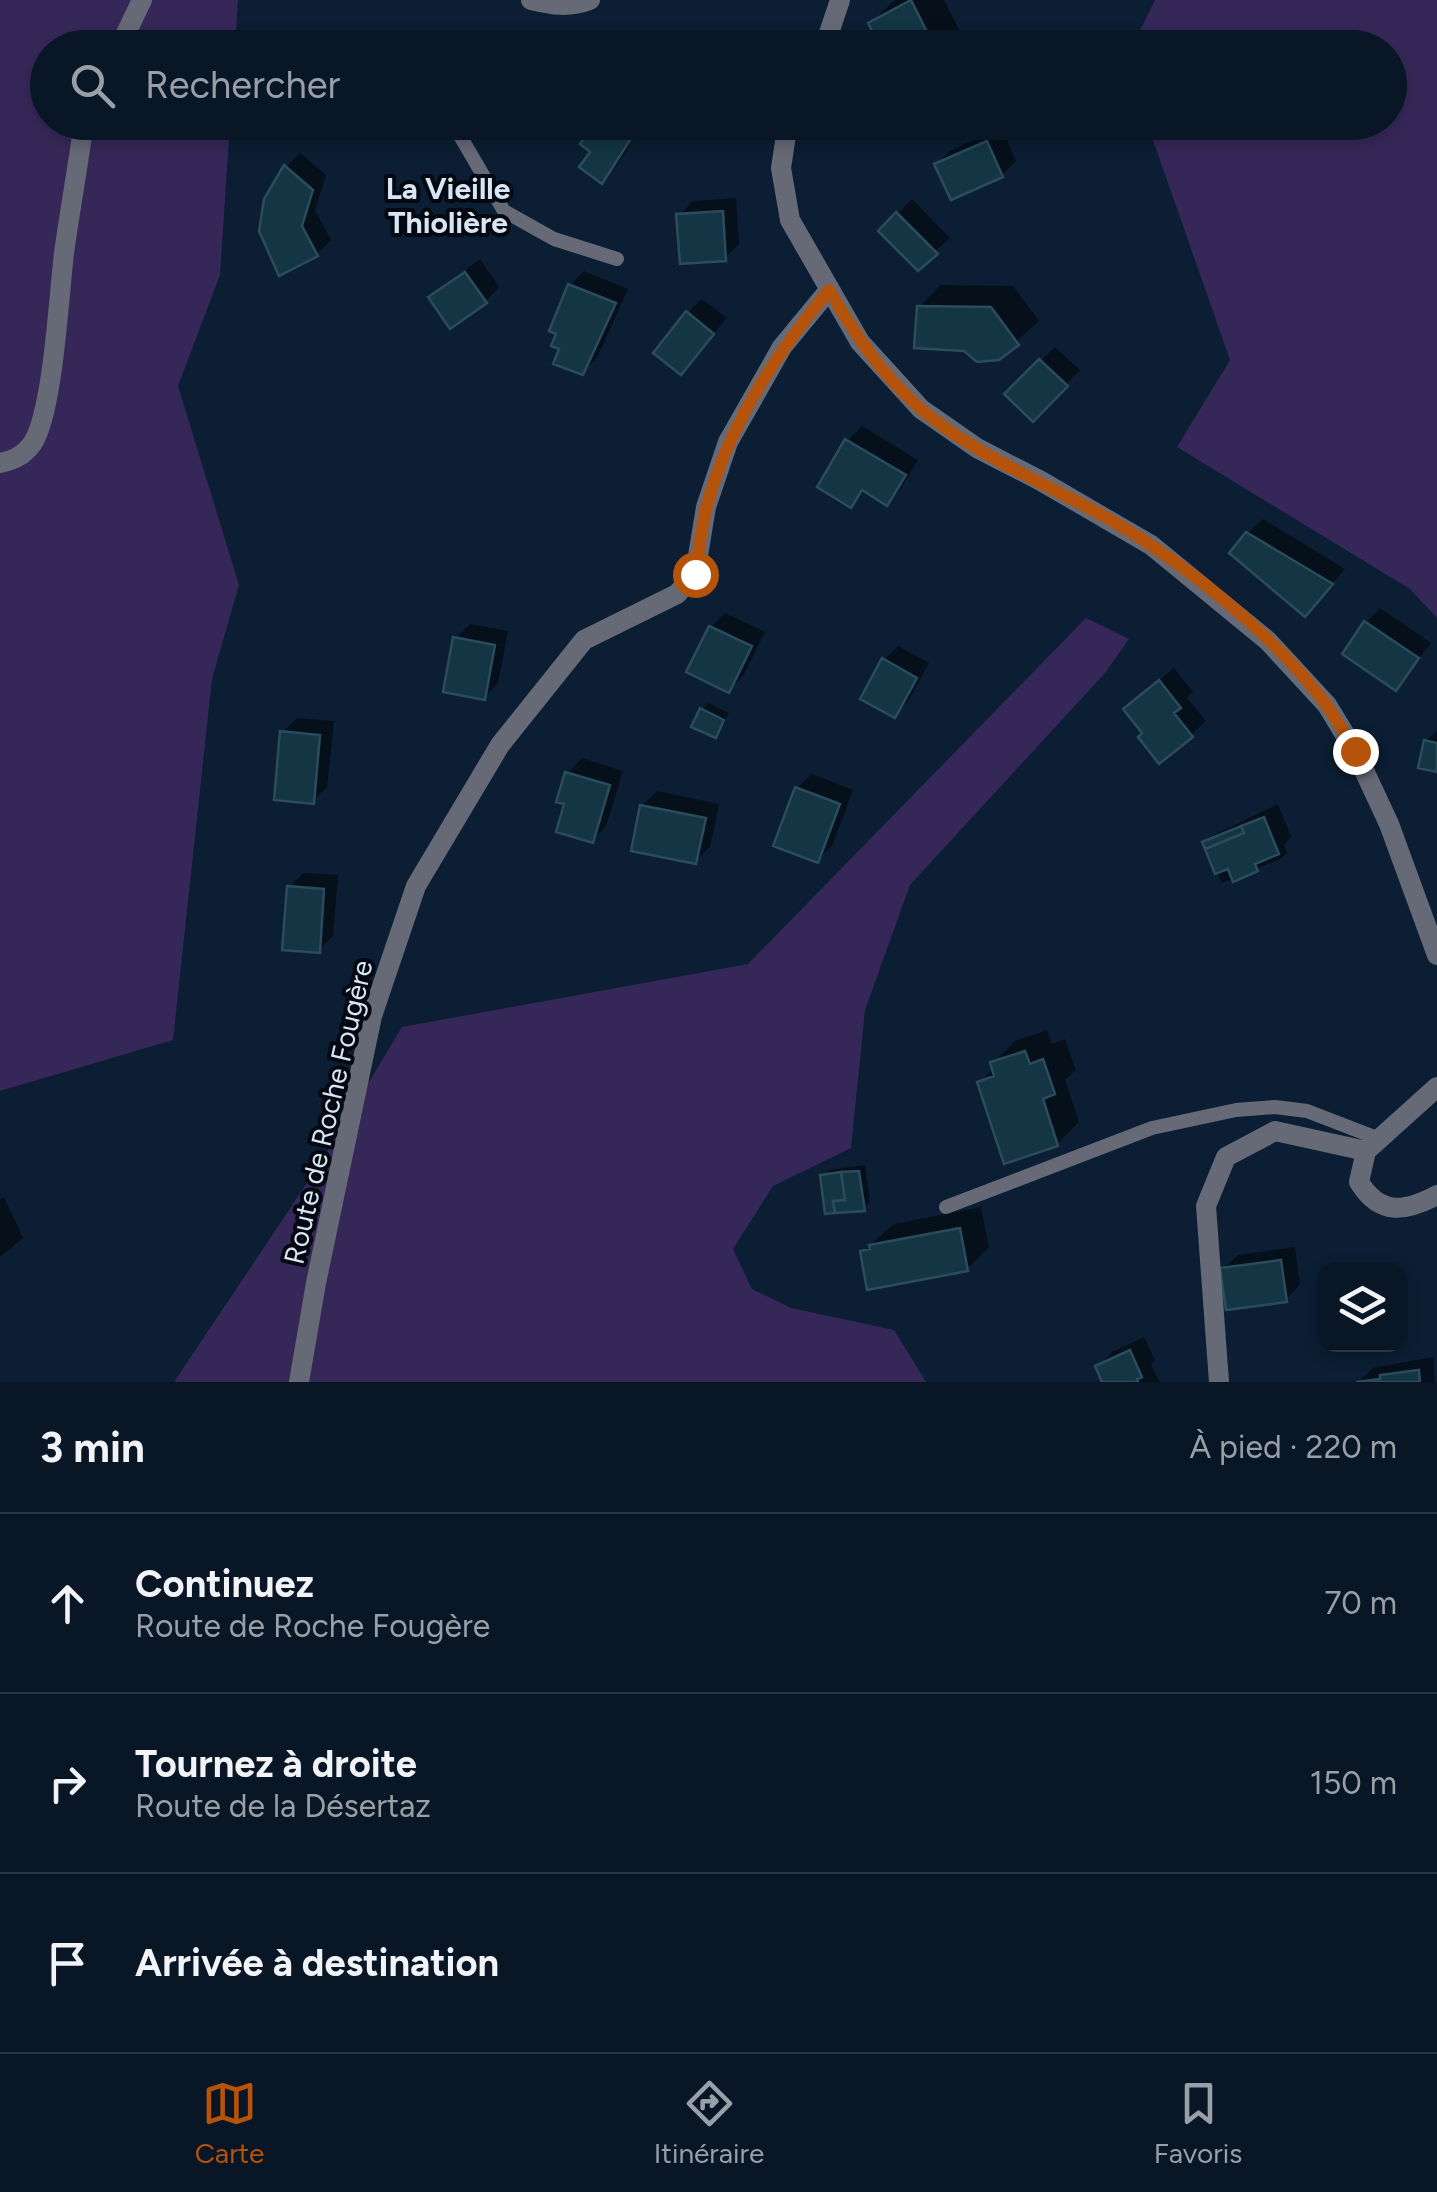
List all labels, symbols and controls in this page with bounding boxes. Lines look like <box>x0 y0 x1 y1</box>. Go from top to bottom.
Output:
search box <box>30 30 1407 140</box>
icon: search <box>65 58 120 113</box>
text: Rechercher <box>145 62 340 108</box>
district label: La Vieille Thiolière <box>386 170 511 241</box>
route start <box>673 552 719 598</box>
route end <box>1333 729 1379 775</box>
street label: Route de Roche Fougère <box>276 957 380 1267</box>
map controls <box>1317 1262 1407 1352</box>
button: layers <box>1317 1262 1407 1352</box>
text: 3 min <box>40 1422 145 1473</box>
text: À pied · 220 m <box>1190 1428 1397 1466</box>
text: Continuez <box>135 1561 314 1607</box>
icon: ahead <box>40 1576 95 1631</box>
text: 70 m <box>1324 1584 1397 1622</box>
text: Route de Roche Fougère <box>135 1607 490 1645</box>
text: Tournez à droite <box>135 1741 417 1787</box>
icon: right <box>40 1756 95 1811</box>
text: 150 m <box>1310 1764 1397 1802</box>
text: Route de la Désertaz <box>135 1787 431 1825</box>
icon: arrive <box>40 1936 95 1991</box>
text: Arrivée à destination <box>135 1940 499 1986</box>
tab: Carte <box>195 2076 264 2170</box>
tab: Itinéraire <box>654 2076 764 2170</box>
tab: Favoris <box>1154 2076 1242 2170</box>

